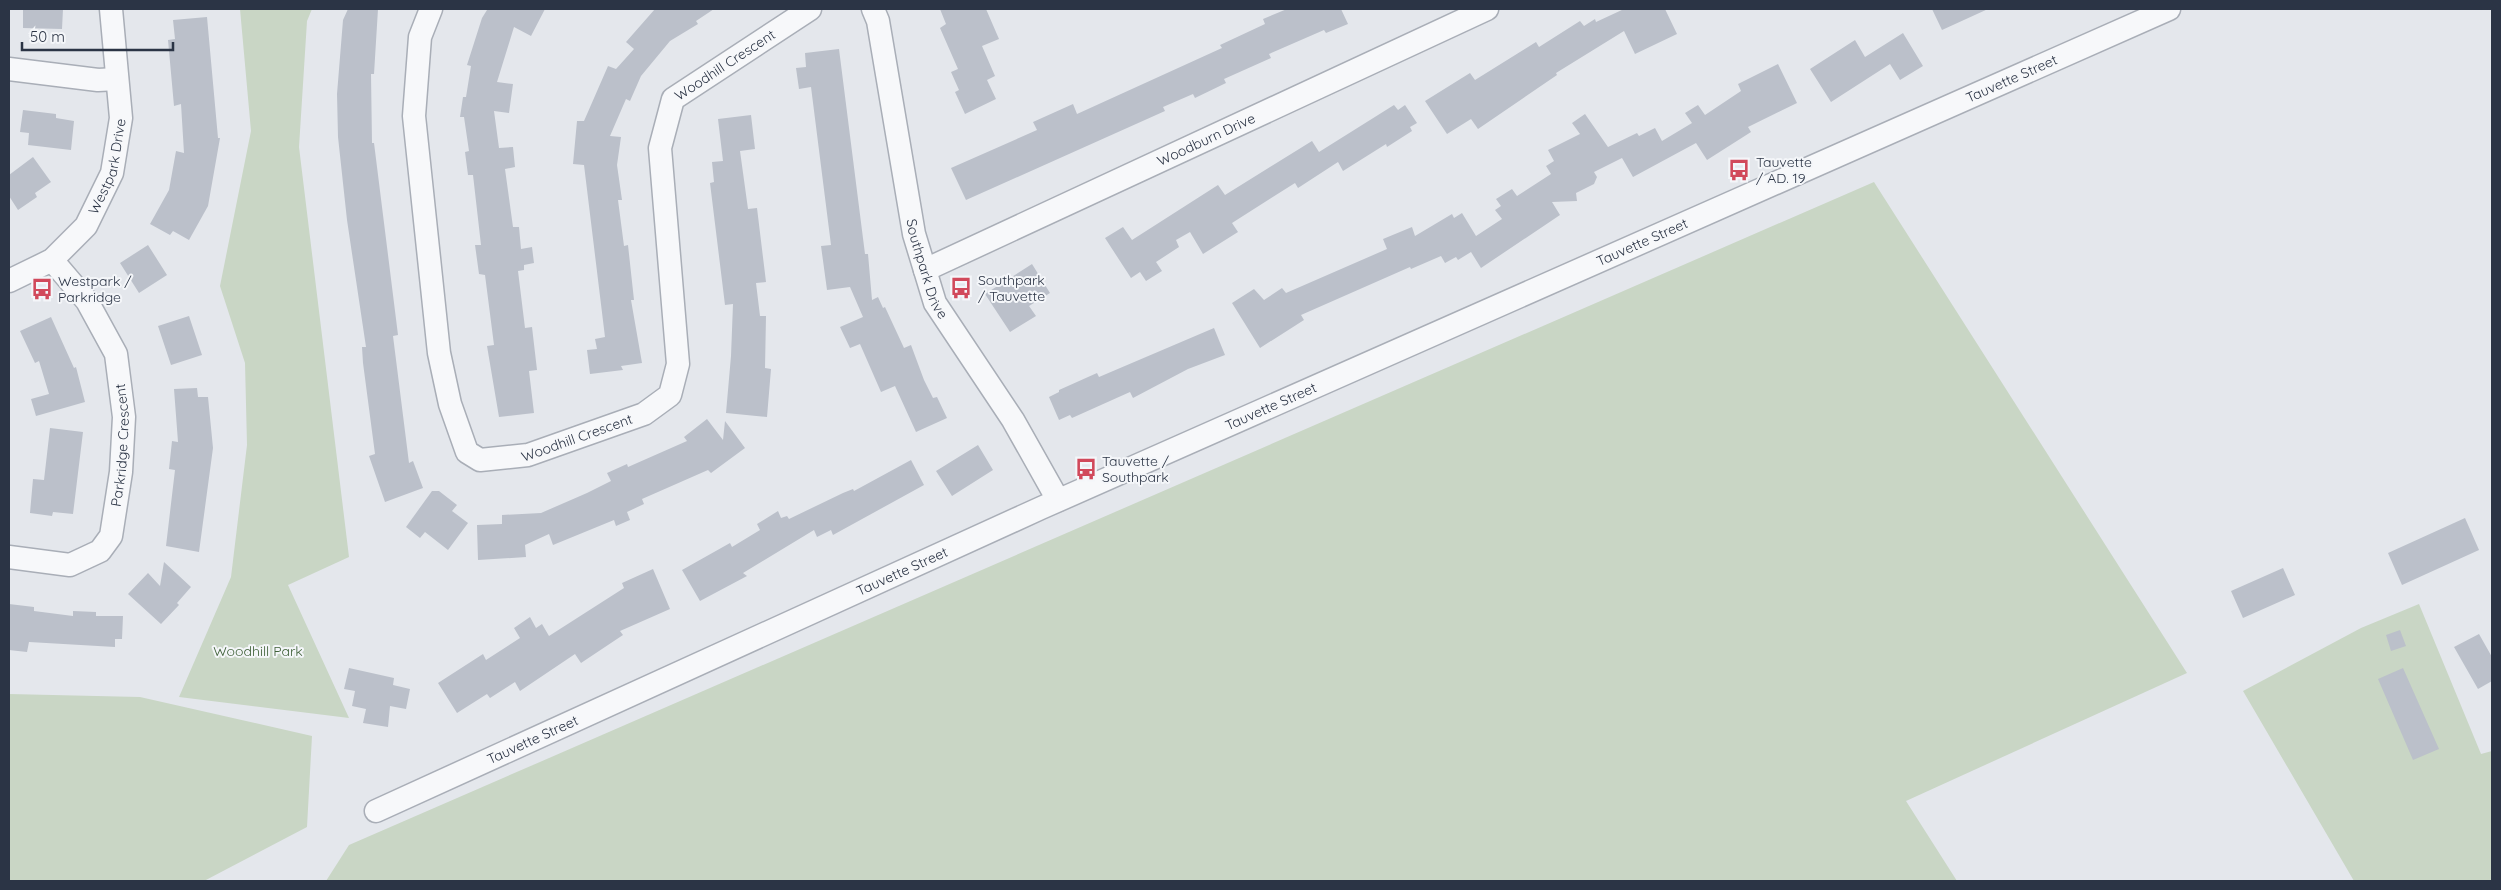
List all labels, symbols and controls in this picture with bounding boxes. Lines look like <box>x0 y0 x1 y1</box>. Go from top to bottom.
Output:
scale bar <box>22 20 174 52</box>
street label: Woodhill Crescent <box>671 25 779 105</box>
text: 50 m <box>30 27 65 46</box>
street label: Tauvette Street <box>1963 50 2060 107</box>
street label: Woodburn Drive <box>1154 109 1258 170</box>
street label: Westpark Drive <box>84 117 130 217</box>
place label: Tauvette / AD. 19 <box>1756 153 1812 187</box>
bus stop icon: Tauvette / AD. 19 <box>1726 157 1752 183</box>
street label: Tauvette Street <box>1594 214 1691 270</box>
street label: Southpark Drive <box>903 217 952 322</box>
place label: Southpark / Tauvette <box>978 271 1045 305</box>
place label: Westpark / Parkridge <box>58 272 132 306</box>
bus stop icon: Southpark / Tauvette <box>948 275 974 301</box>
bus stop icon: Westpark / Parkridge <box>29 276 55 302</box>
street label: Tauvette Street <box>1222 378 1319 434</box>
street label: Parkridge Crescent <box>107 382 133 508</box>
street label: Woodhill Crescent <box>519 410 635 466</box>
place label: Tauvette / Southpark <box>1102 452 1170 486</box>
bus stop icon: Tauvette / Southpark <box>1073 456 1099 482</box>
street label: Tauvette Street <box>854 543 951 600</box>
park label: Woodhill Park <box>213 642 303 660</box>
street label: Tauvette Street <box>484 711 581 768</box>

